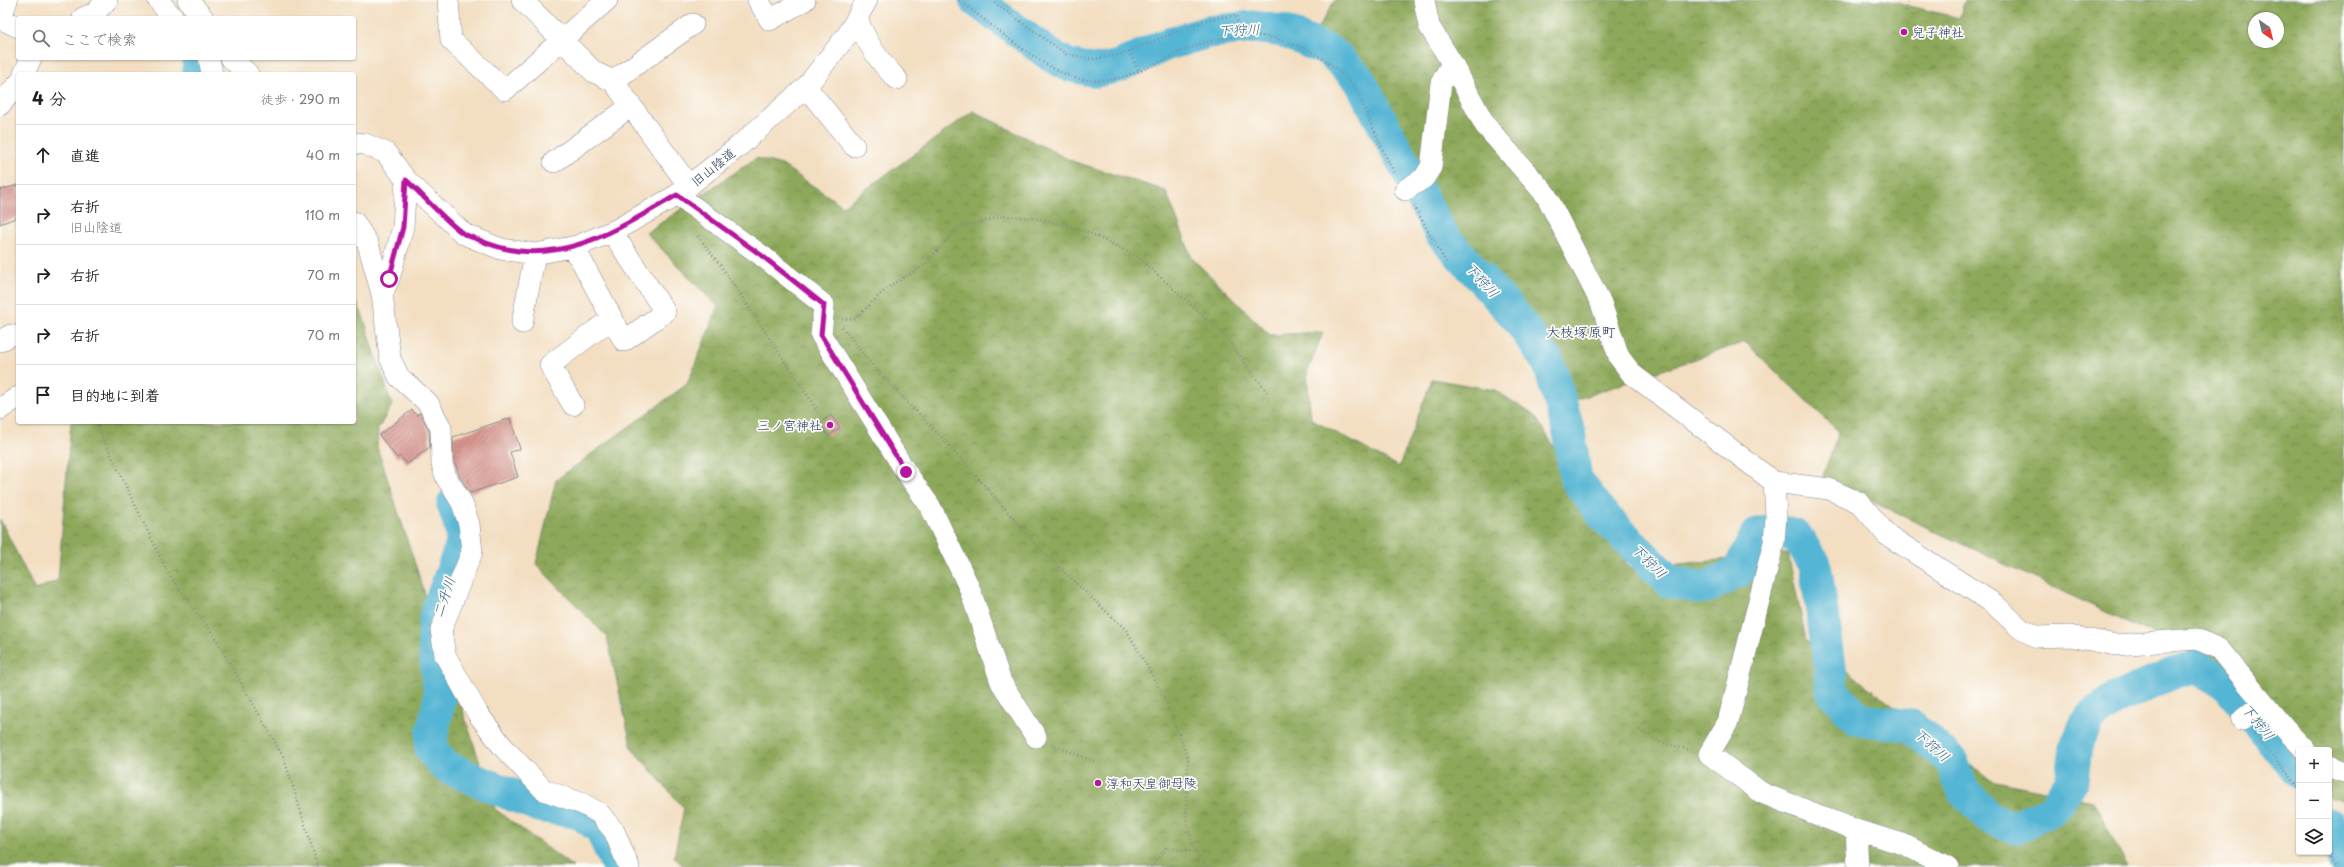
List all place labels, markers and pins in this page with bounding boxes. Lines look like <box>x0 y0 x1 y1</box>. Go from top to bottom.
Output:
place label: 兒子神社 <box>1912 22 1964 41</box>
marker: 兒子神社 <box>1899 27 1909 37</box>
place label: 三ノ宮神社 <box>757 415 822 434</box>
marker: 三ノ宮神社 <box>825 420 835 430</box>
place label: 淳和天皇御母陵 <box>1106 773 1197 792</box>
marker: 淳和天皇御母陵 <box>1093 778 1103 788</box>

